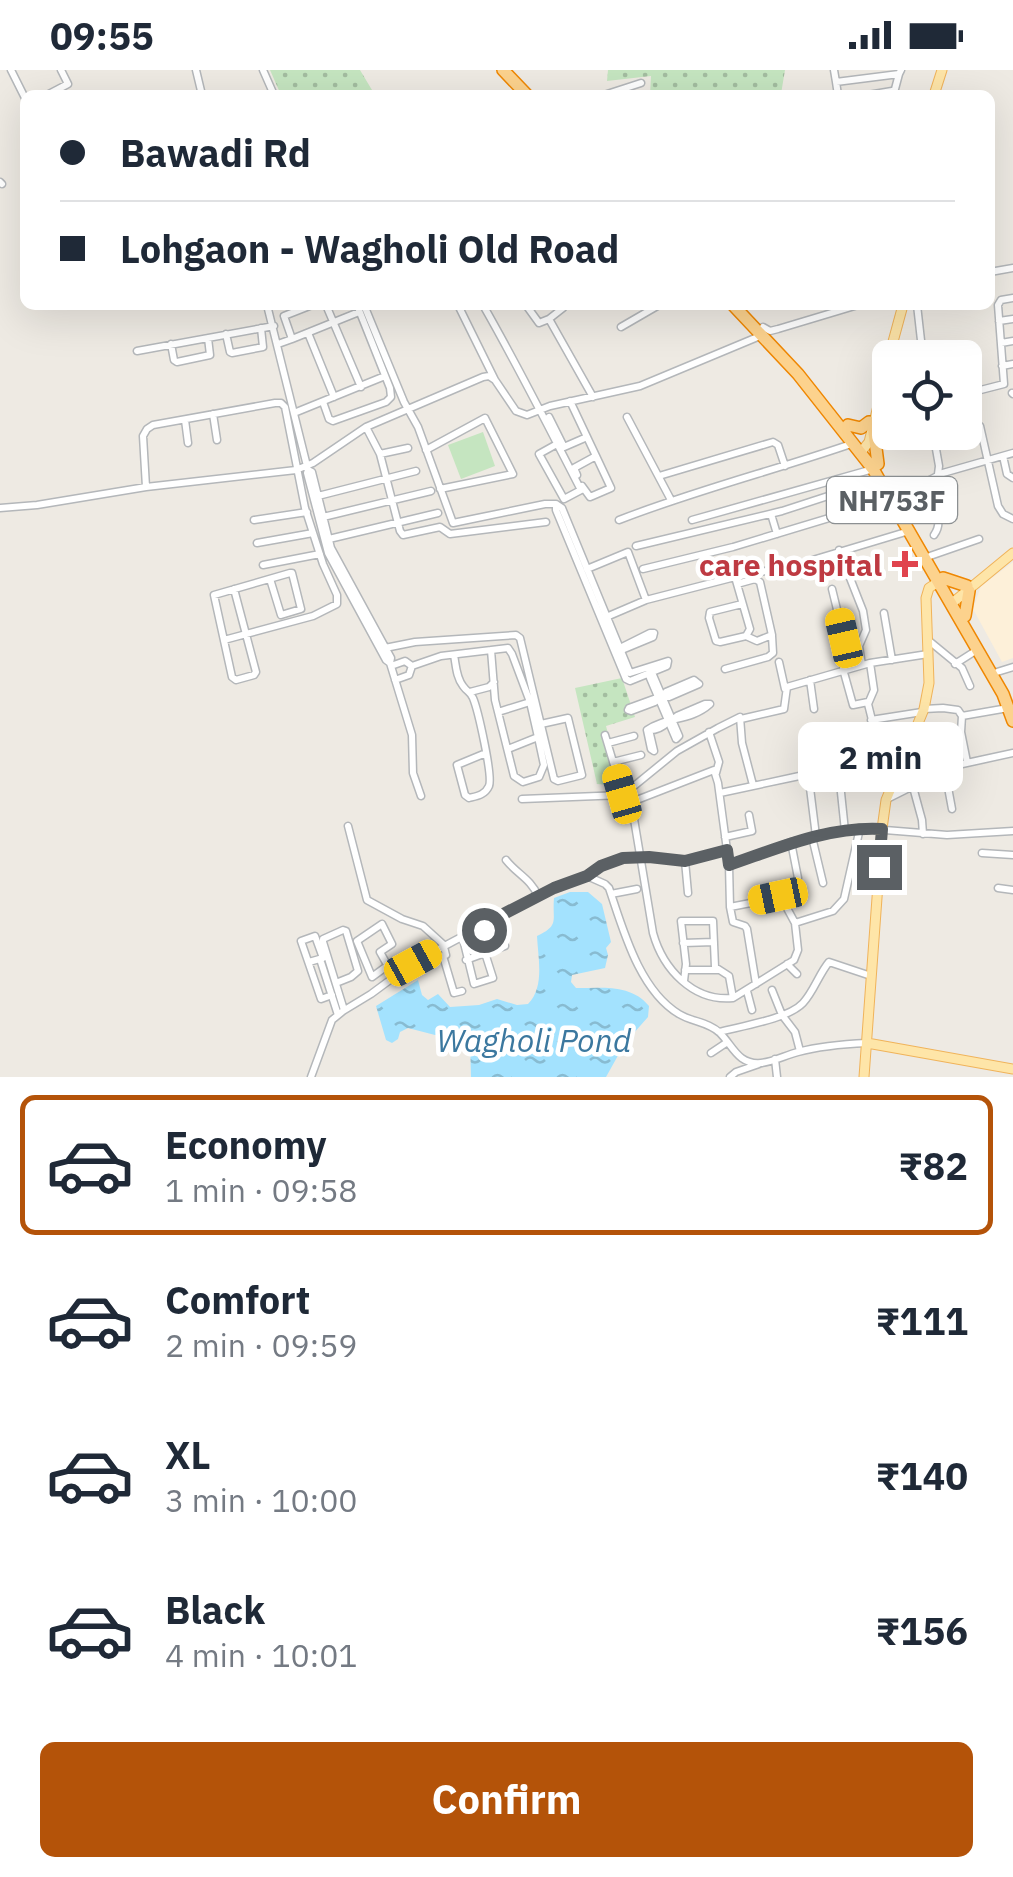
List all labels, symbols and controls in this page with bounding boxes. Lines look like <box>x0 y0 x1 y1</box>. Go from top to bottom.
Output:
text: 09:55 <box>50 11 154 60</box>
text: Bawadi Rd <box>120 128 311 177</box>
text: Lohgaon - Wagholi Old Road <box>120 224 619 273</box>
map controls <box>872 340 982 450</box>
button: locate <box>872 340 982 450</box>
road number: NH753F <box>827 477 957 523</box>
place label: care hospital <box>699 545 882 584</box>
marker: care hospital <box>892 551 918 577</box>
car <box>823 605 865 671</box>
callout: 2 min <box>796 722 962 792</box>
text: 2 min <box>839 736 922 778</box>
car <box>599 761 645 827</box>
route end <box>857 845 902 890</box>
car <box>746 875 810 917</box>
route start <box>462 908 507 953</box>
car <box>379 935 447 991</box>
water label: Wagholi Pond <box>437 1019 632 1061</box>
icon: car <box>45 1120 135 1210</box>
text: Economy <box>165 1120 327 1169</box>
text: ₹82 <box>898 1141 968 1190</box>
text: 1 min · 09:58 <box>165 1169 358 1211</box>
icon: car <box>45 1275 135 1365</box>
text: Comfort <box>165 1275 310 1324</box>
text: ₹111 <box>876 1296 968 1345</box>
text: 2 min · 09:59 <box>165 1324 358 1366</box>
icon: car <box>45 1430 135 1520</box>
text: XL <box>165 1430 211 1479</box>
text: ₹140 <box>876 1451 968 1500</box>
text: 3 min · 10:00 <box>165 1479 358 1521</box>
icon: car <box>45 1585 135 1675</box>
text: Black <box>165 1585 265 1634</box>
text: ₹156 <box>876 1606 968 1655</box>
text: 4 min · 10:01 <box>165 1634 358 1676</box>
button: Confirm <box>40 1742 973 1857</box>

